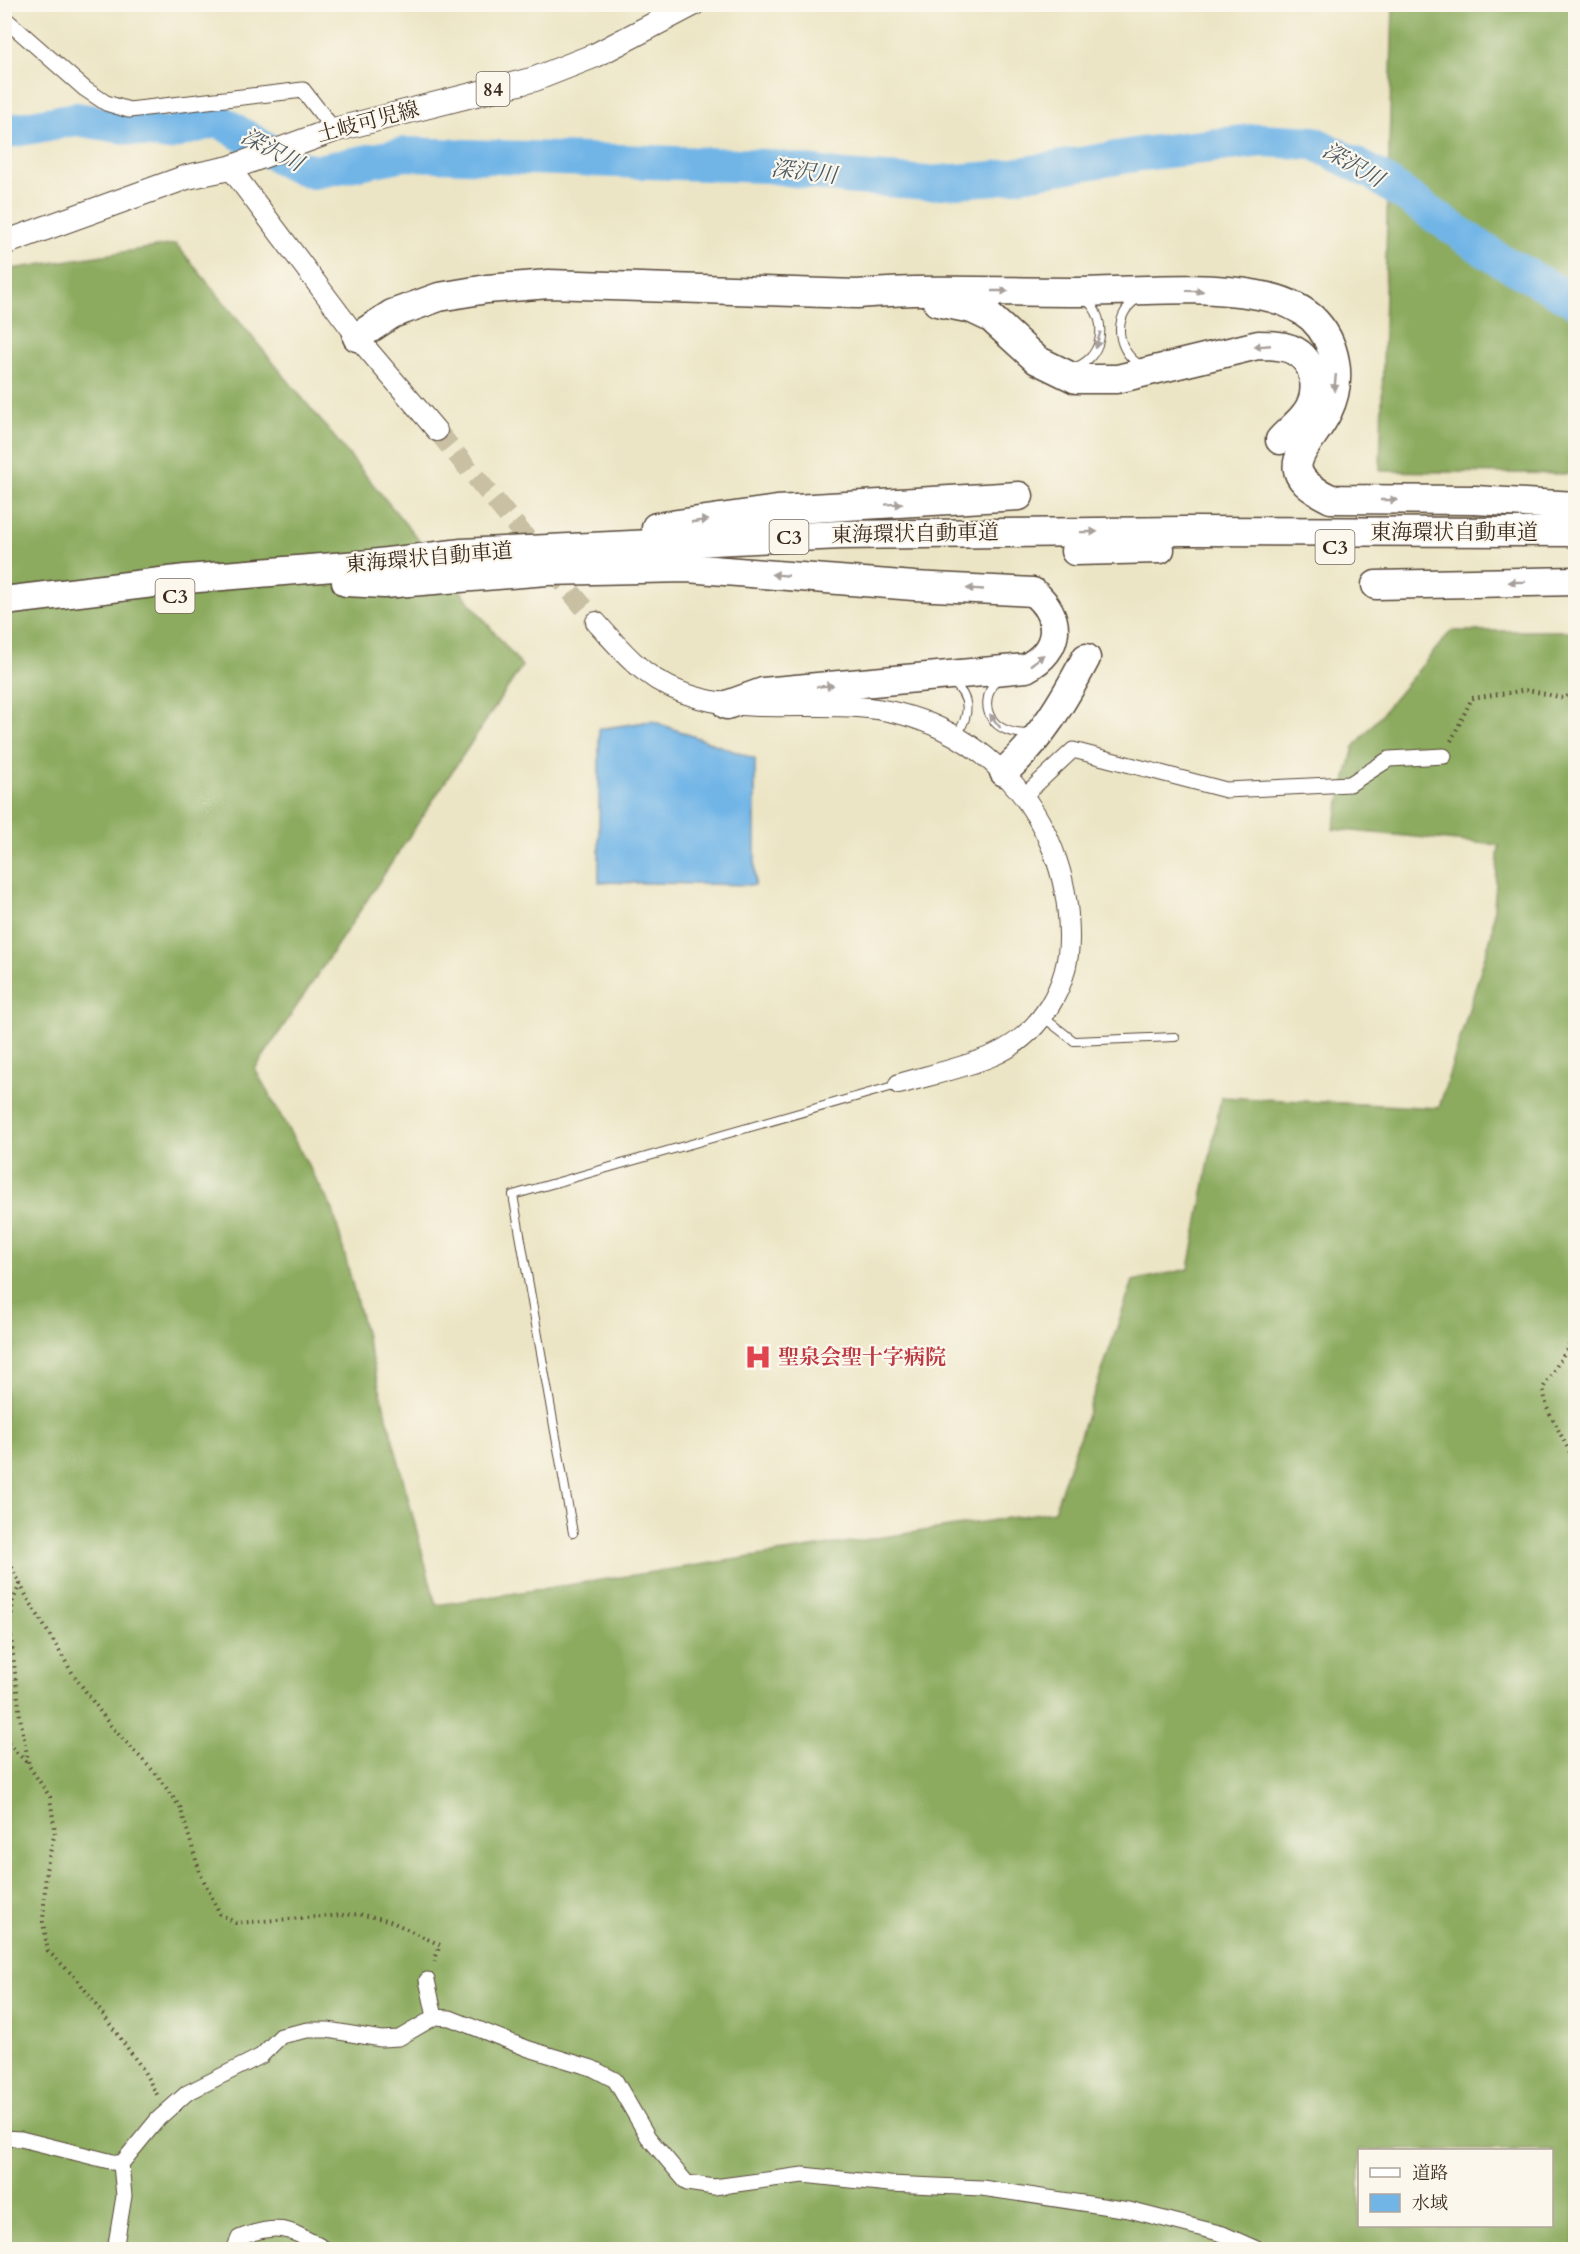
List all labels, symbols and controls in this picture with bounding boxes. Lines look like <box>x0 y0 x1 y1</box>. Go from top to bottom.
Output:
road number: 84 <box>476 72 510 106</box>
street label: 土岐可児線 <box>314 94 422 150</box>
water label: 深沢川 <box>236 121 310 180</box>
water label: 深沢川 <box>1317 136 1391 195</box>
water label: 深沢川 <box>769 153 841 191</box>
one-way arrow <box>990 286 1009 296</box>
one-way arrow <box>1185 286 1204 296</box>
one-way arrow <box>1093 331 1102 349</box>
one-way arrow <box>1253 341 1272 351</box>
one-way arrow <box>1330 374 1340 393</box>
one-way arrow <box>1380 495 1399 505</box>
one-way arrow <box>884 499 903 509</box>
one-way arrow <box>690 517 709 526</box>
street label: 東海環状自動車道 <box>831 518 999 550</box>
street label: 東海環状自動車道 <box>1370 518 1538 547</box>
road number: C3 <box>770 520 808 554</box>
one-way arrow <box>1079 527 1098 537</box>
road number: C3 <box>1316 530 1354 564</box>
street label: 東海環状自動車道 <box>344 536 514 580</box>
one-way arrow <box>770 571 789 580</box>
one-way arrow <box>1508 578 1527 587</box>
road number: C3 <box>156 579 195 613</box>
one-way arrow <box>965 584 984 593</box>
one-way arrow <box>1029 654 1045 666</box>
one-way arrow <box>815 682 834 691</box>
one-way arrow <box>989 713 1001 729</box>
hospital icon: 聖泉会聖十字病院 <box>743 1342 773 1372</box>
place label: 聖泉会聖十字病院 <box>778 1343 946 1372</box>
legend <box>1358 2149 1553 2227</box>
text: 道路 <box>1412 2161 1448 2186</box>
text: 水域 <box>1412 2191 1448 2216</box>

